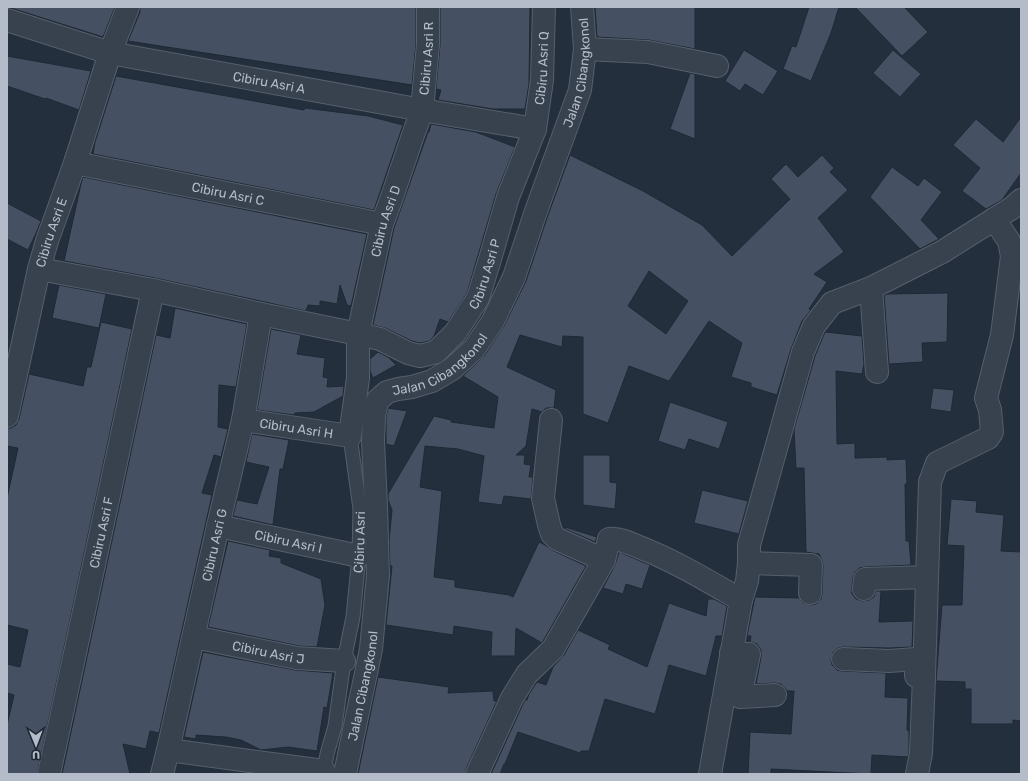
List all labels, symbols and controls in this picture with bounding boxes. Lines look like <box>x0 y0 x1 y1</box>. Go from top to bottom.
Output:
street label: Jalan Cibangkonol <box>560 17 593 129</box>
street label: Cibiru Asri R <box>416 22 436 96</box>
street label: Cibiru Asri Q <box>531 31 551 106</box>
street label: Cibiru Asri A <box>232 68 307 96</box>
street label: Cibiru Asri C <box>190 179 266 208</box>
street label: Cibiru Asri D <box>368 183 403 258</box>
street label: Cibiru Asri E <box>32 195 70 269</box>
street label: Cibiru Asri P <box>465 237 503 312</box>
street label: Jalan Cibangkonol <box>390 330 490 398</box>
street label: Cibiru Asri H <box>259 415 334 441</box>
street label: Cibiru Asri F <box>86 495 116 570</box>
street label: Cibiru Asri G <box>198 507 229 582</box>
street label: Cibiru Asri <box>350 511 367 574</box>
street label: Cibiru Asri I <box>253 527 324 555</box>
street label: Jalan Cibangkonol <box>345 630 380 742</box>
street label: Cibiru Asri J <box>231 638 305 666</box>
north arrow <box>16 725 56 765</box>
text: U <box>32 748 40 761</box>

